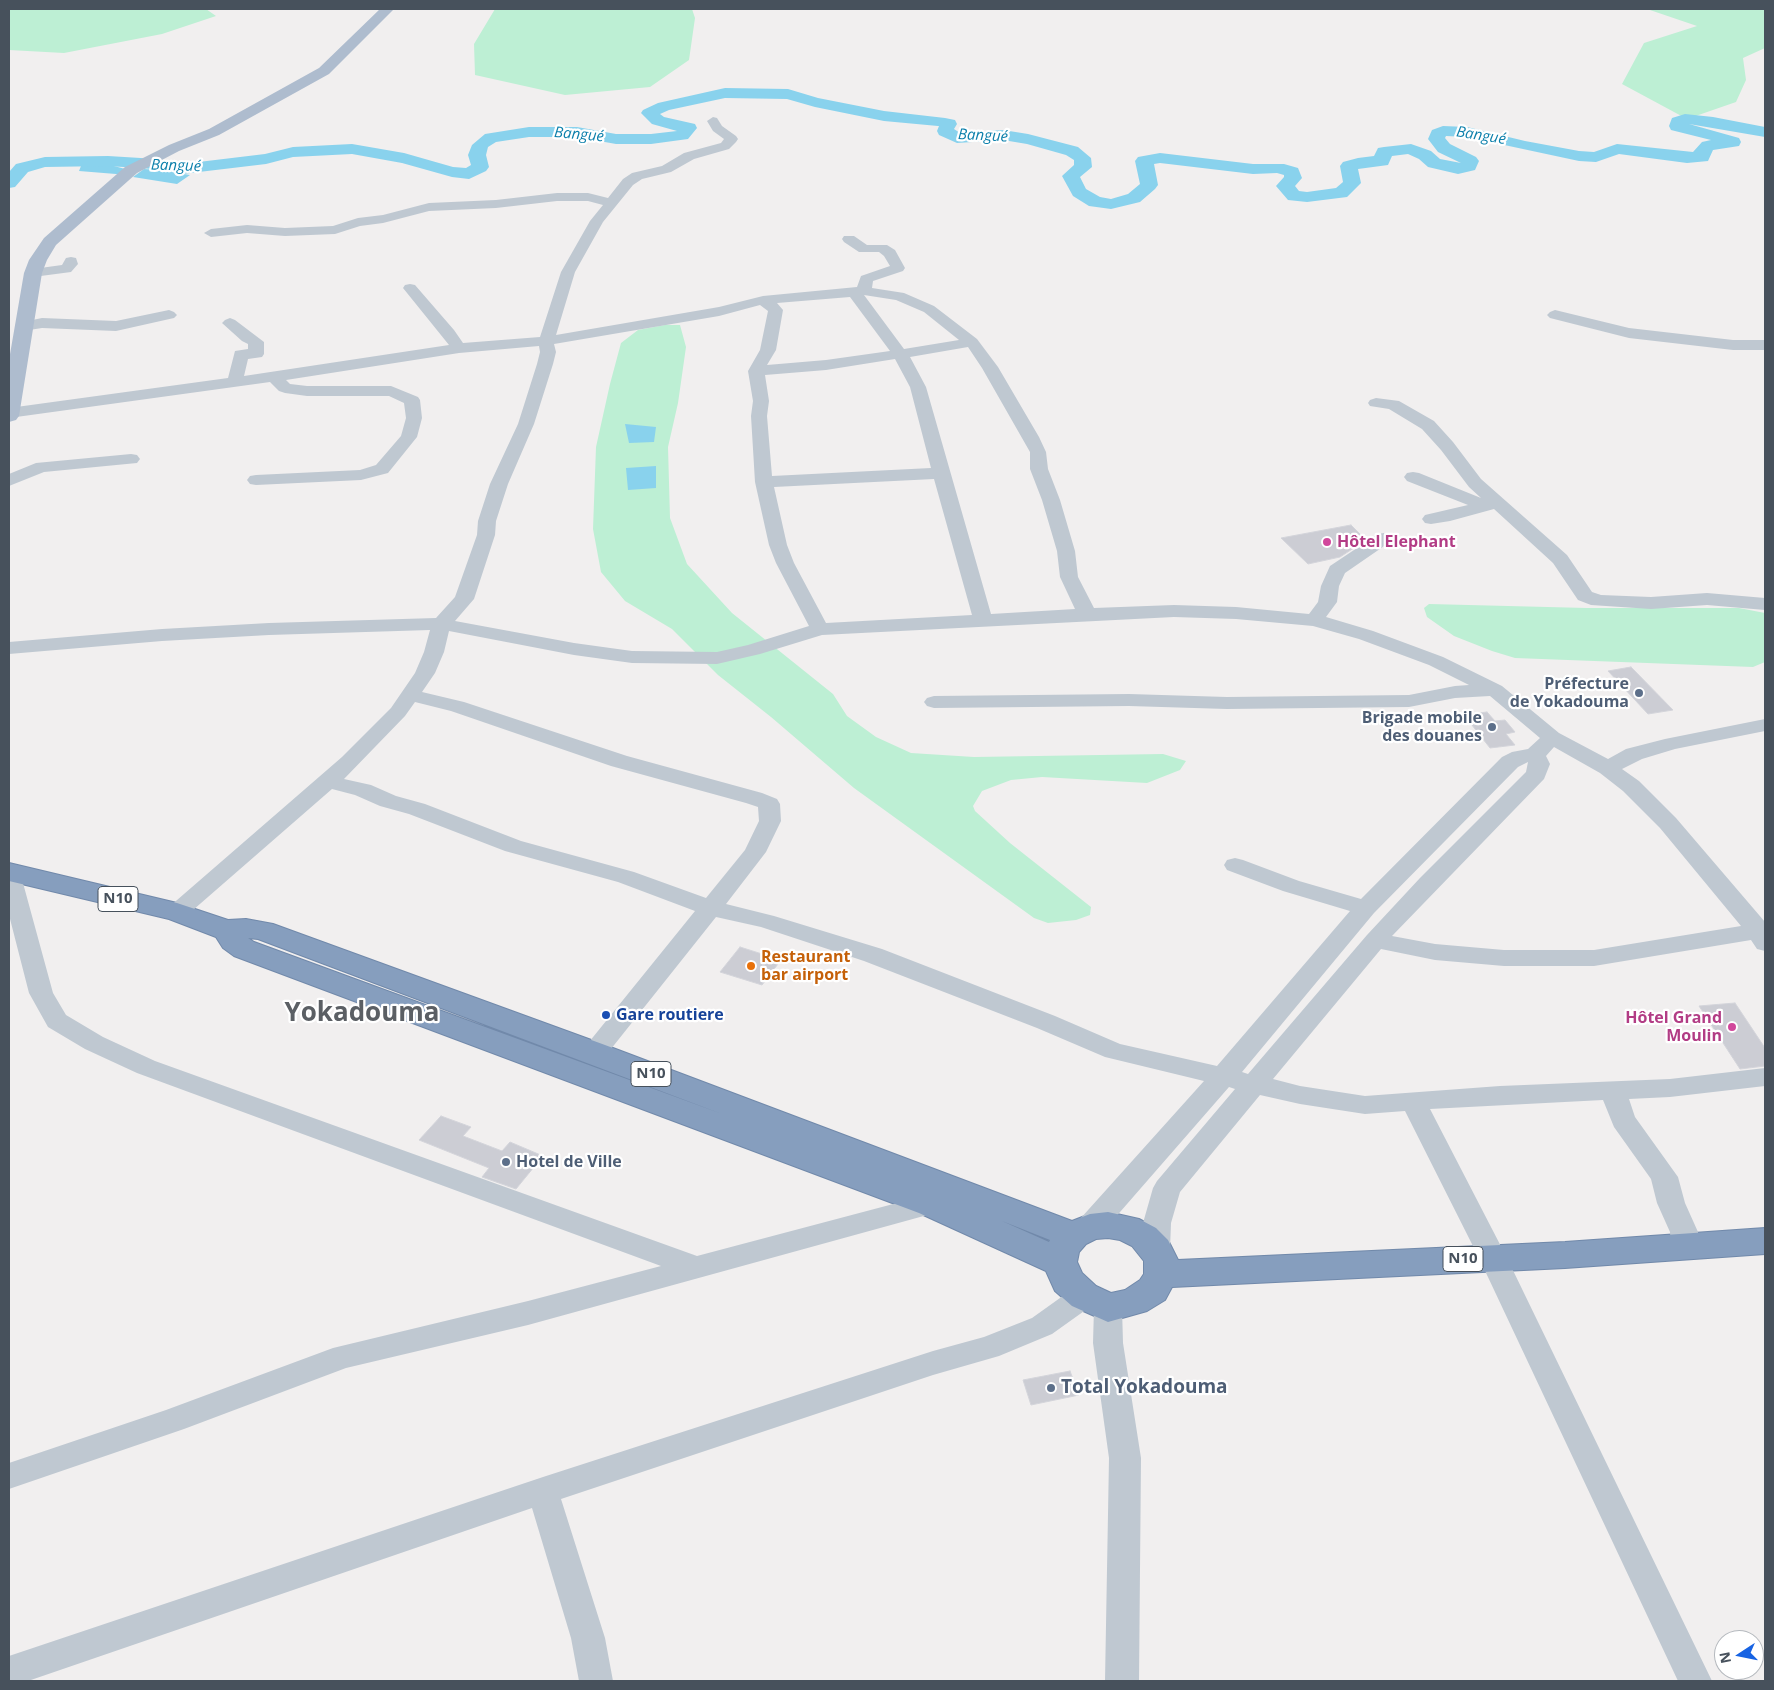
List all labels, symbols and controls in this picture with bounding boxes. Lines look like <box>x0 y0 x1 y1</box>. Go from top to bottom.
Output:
water label: Bangué <box>1455 123 1507 149</box>
water label: Bangué <box>553 124 605 146</box>
water label: Bangué <box>958 126 1008 146</box>
water label: Bangué <box>151 156 201 176</box>
place label: Hôtel Elephant <box>1337 532 1456 552</box>
marker: Hôtel Elephant <box>1321 536 1333 548</box>
place label: Préfecture de Yokadouma <box>1510 674 1629 712</box>
marker: Préfecture de Yokadouma <box>1633 687 1645 699</box>
place label: Brigade mobile des douanes <box>1362 708 1482 746</box>
marker: Brigade mobile des douanes <box>1486 721 1498 733</box>
road number: N10 <box>98 886 138 912</box>
place label: Restaurant bar airport <box>761 947 850 985</box>
marker: Restaurant bar airport <box>745 960 757 972</box>
district label: Yokadouma <box>284 998 440 1030</box>
place label: Gare routiere <box>616 1005 724 1025</box>
place label: Hôtel Grand Moulin <box>1625 1008 1722 1046</box>
marker: Gare routiere <box>600 1009 612 1021</box>
marker: Hôtel Grand Moulin <box>1726 1021 1738 1033</box>
road number: N10 <box>631 1062 671 1086</box>
place label: Hotel de Ville <box>516 1152 622 1172</box>
marker: Hotel de Ville <box>500 1156 512 1168</box>
road number: N10 <box>1443 1246 1483 1272</box>
place label: Total Yokadouma <box>1061 1377 1228 1399</box>
marker: Total Yokadouma <box>1045 1382 1057 1394</box>
north arrow <box>1714 1630 1764 1680</box>
text: N <box>1714 1650 1735 1665</box>

